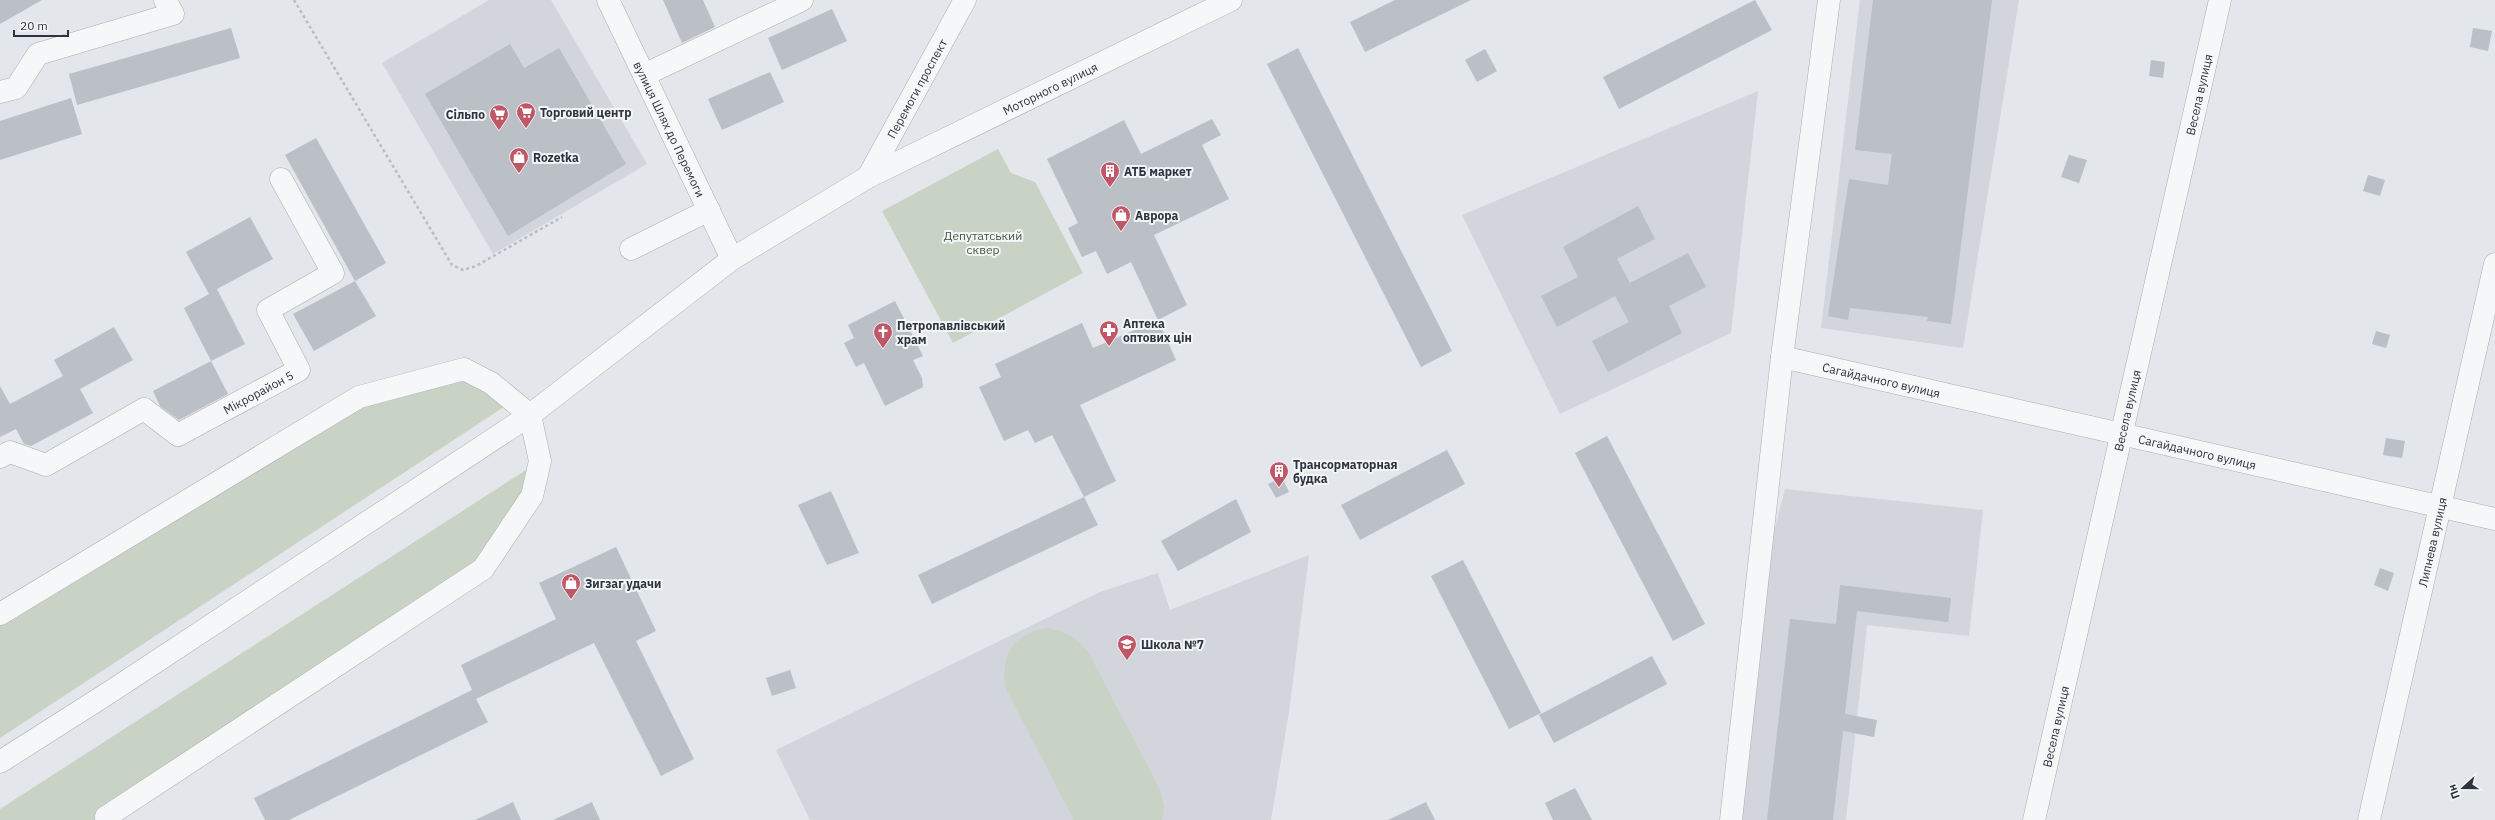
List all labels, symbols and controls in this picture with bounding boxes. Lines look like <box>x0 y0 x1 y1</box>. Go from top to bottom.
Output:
scale bar <box>14 12 68 38</box>
text: 20 m <box>20 18 48 33</box>
street label: Перемоги проспект <box>883 36 950 141</box>
street label: Весела вулиця <box>2182 52 2215 137</box>
street label: вулиця Шлях до Перемоги <box>631 59 709 199</box>
street label: Моторного вулиця <box>1000 59 1100 118</box>
supermarket icon: Торговий центр <box>515 101 537 129</box>
supermarket icon: Сільпо <box>488 103 510 131</box>
place label: Торговий центр <box>540 105 631 120</box>
place label: Сільпо <box>446 107 485 122</box>
shop icon: Rozetka <box>508 146 530 174</box>
place label: Rozetka <box>533 150 579 165</box>
building icon: АТБ маркет <box>1099 160 1121 188</box>
place label: АТБ маркет <box>1124 164 1192 179</box>
shop icon: Аврора <box>1110 204 1132 232</box>
place label: Аврора <box>1135 208 1178 223</box>
park label: Депутатський сквер <box>944 228 1022 257</box>
place label: Аптека оптових цін <box>1123 316 1192 345</box>
place label: Петропавлівський храм <box>897 318 1005 347</box>
pharmacy icon: Аптека оптових цін <box>1098 319 1120 347</box>
church icon: Петропавлівський храм <box>872 321 894 349</box>
street label: Сагайдачного вулиця <box>1821 359 1942 400</box>
street label: Мікрорайон 5 <box>220 367 296 417</box>
street label: Весела вулиця <box>2110 368 2143 452</box>
street label: Сагайдачного вулиця <box>2137 431 2258 472</box>
place label: Трансорматорная будка <box>1293 457 1398 486</box>
building icon: Трансорматорная будка <box>1268 460 1290 488</box>
street label: Липнева вулиця <box>2415 496 2449 588</box>
shop icon: Зигзаг удачи <box>560 572 582 600</box>
place label: Зигзаг удачи <box>585 576 661 591</box>
school or university icon: Школа №7 <box>1116 633 1138 661</box>
place label: Школа №7 <box>1141 637 1204 652</box>
street label: Весела вулиця <box>2039 684 2072 768</box>
north arrow <box>2443 768 2483 808</box>
text: Пн <box>2445 782 2463 801</box>

